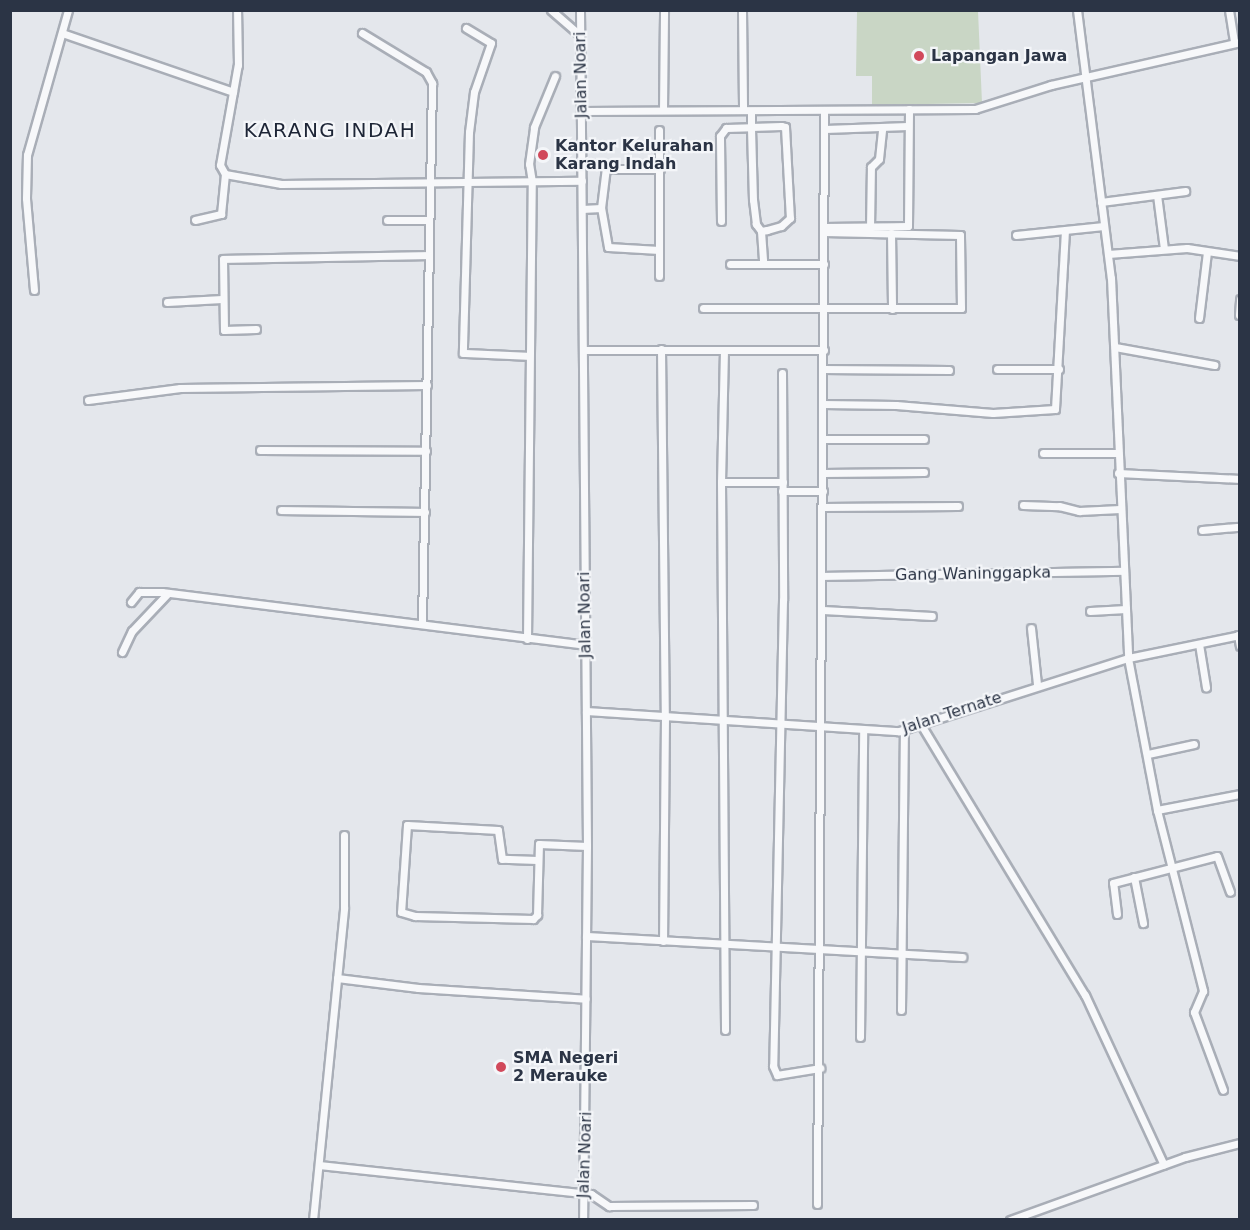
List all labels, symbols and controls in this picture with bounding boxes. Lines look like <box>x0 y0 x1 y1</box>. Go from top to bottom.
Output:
street label: Jalan Noari <box>571 32 591 118</box>
place label: Lapangan Jawa <box>931 46 1067 66</box>
marker: Lapangan Jawa <box>912 49 926 63</box>
district label: KARANG INDAH <box>244 118 416 142</box>
place label: Kantor Kelurahan Karang Indah <box>555 136 714 174</box>
marker: Kantor Kelurahan Karang Indah <box>536 148 550 162</box>
street label: Gang Waninggapka <box>895 563 1051 585</box>
street label: Jalan Noari <box>575 572 595 658</box>
street label: Jalan Ternate <box>900 688 1004 738</box>
place label: SMA Negeri 2 Merauke <box>513 1048 618 1086</box>
marker: SMA Negeri 2 Merauke <box>494 1060 508 1074</box>
street label: Jalan Noari <box>574 1111 596 1199</box>

